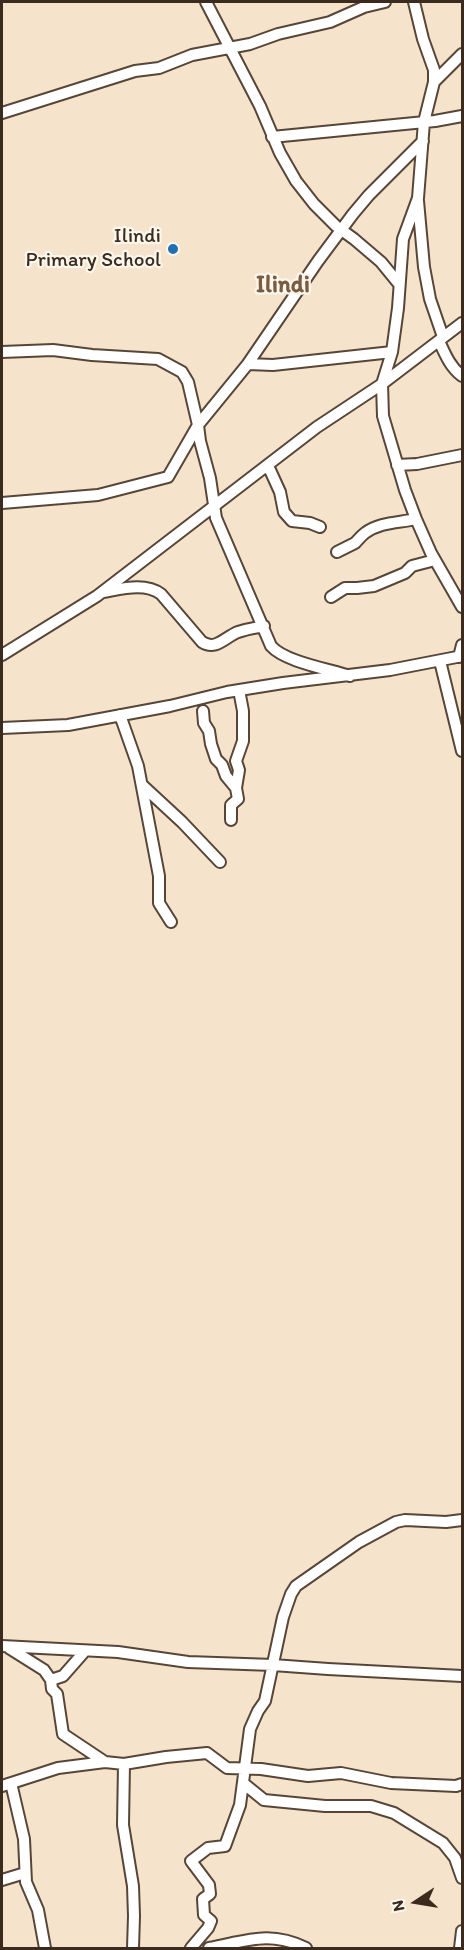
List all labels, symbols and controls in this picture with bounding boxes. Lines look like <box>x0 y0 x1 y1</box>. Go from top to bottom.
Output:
place label: Ilindi Primary School <box>25 224 161 274</box>
marker: Ilindi Primary School <box>166 242 180 256</box>
district label: Ilindi <box>256 272 310 300</box>
north arrow <box>386 1872 446 1932</box>
text: N <box>387 1899 408 1913</box>

